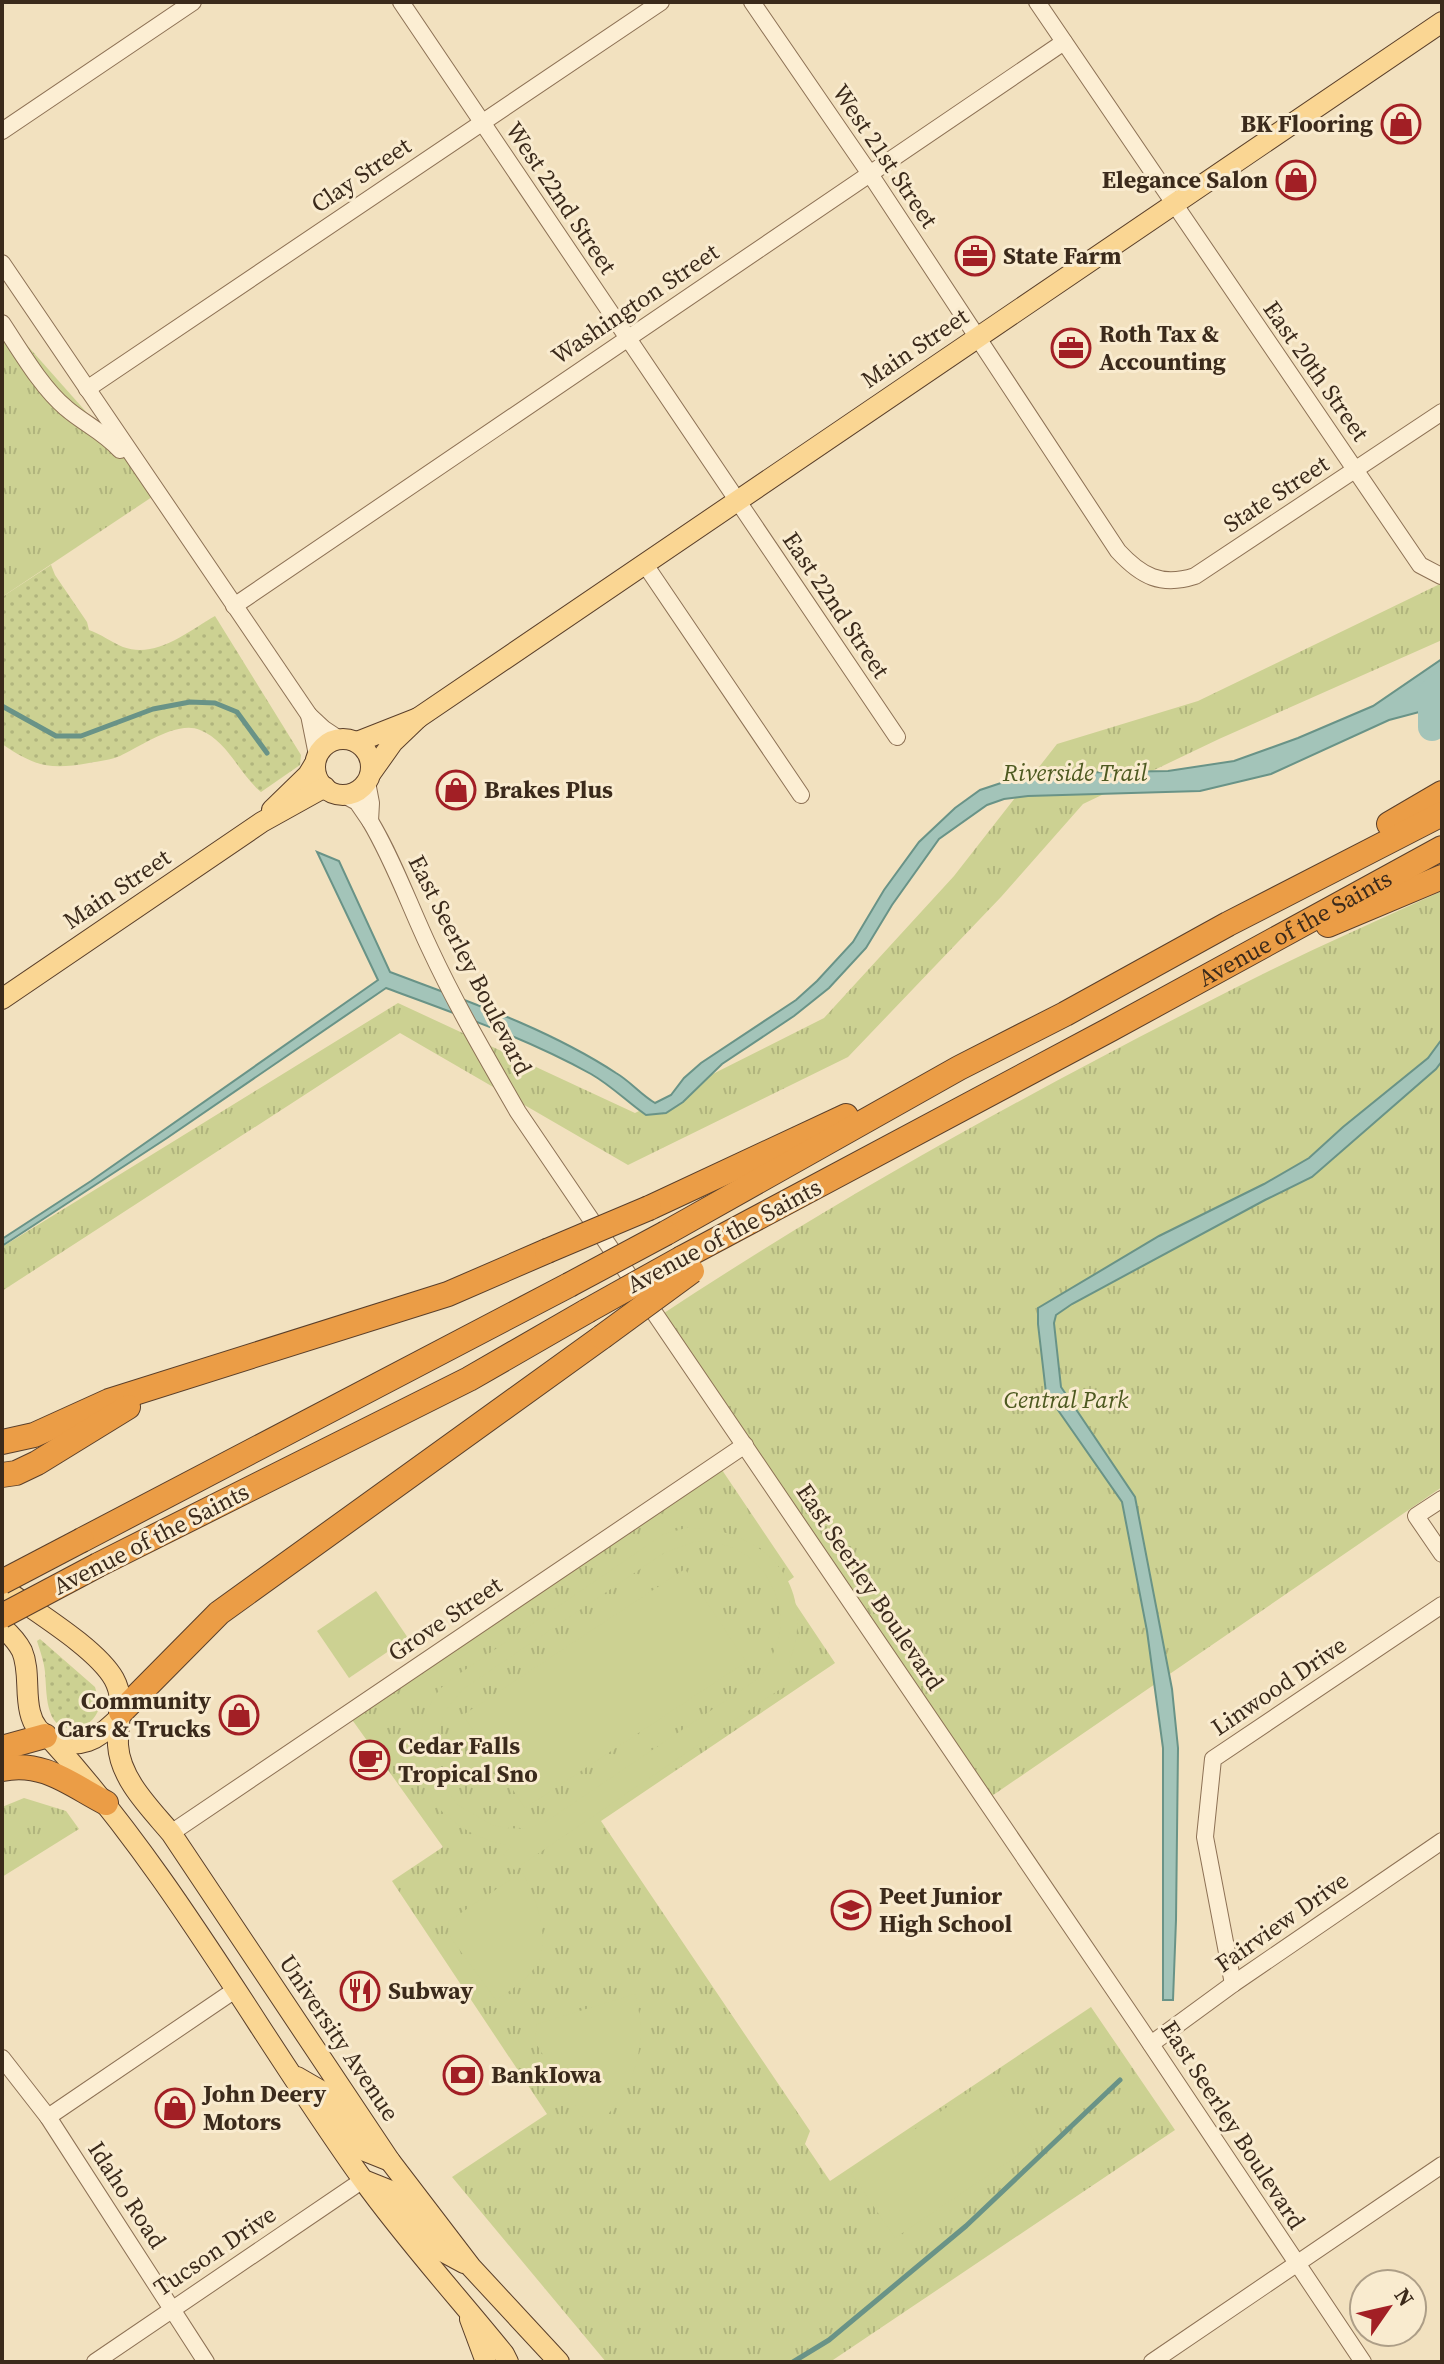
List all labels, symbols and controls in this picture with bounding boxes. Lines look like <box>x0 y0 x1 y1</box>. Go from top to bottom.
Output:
street label: West 21st Street <box>825 77 946 234</box>
shop icon: BK Flooring <box>1380 103 1422 145</box>
place label: BK Flooring <box>1241 107 1373 140</box>
street label: West 22nd Street <box>498 115 625 281</box>
street label: Clay Street <box>304 129 417 220</box>
shop icon: Elegance Salon <box>1275 159 1317 201</box>
place label: Elegance Salon <box>1102 163 1268 196</box>
street label: Washington Street <box>544 235 725 372</box>
office icon: State Farm <box>954 235 996 277</box>
place label: State Farm <box>1003 239 1122 272</box>
street label: East 20th Street <box>1256 294 1377 448</box>
street label: Main Street <box>855 299 975 396</box>
place label: Roth Tax & Accounting <box>1099 317 1226 378</box>
office icon: Roth Tax & Accounting <box>1050 327 1092 369</box>
street label: State Street <box>1217 447 1335 540</box>
street label: East 22nd Street <box>775 525 898 685</box>
park label: Riverside Trail <box>1002 756 1147 789</box>
shop icon: Brakes Plus <box>435 769 477 811</box>
place label: Brakes Plus <box>484 773 613 806</box>
street label: Main Street <box>57 840 177 937</box>
street label: East Seerley Boulevard <box>401 849 540 1081</box>
street label: Avenue of the Saints <box>1192 862 1397 994</box>
street label: Avenue of the Saints <box>621 1170 827 1301</box>
park label: Central Park <box>1004 1383 1129 1416</box>
street label: Avenue of the Saints <box>47 1475 254 1602</box>
street label: East Seerley Boulevard <box>789 1477 952 1697</box>
street label: Grove Street <box>381 1568 508 1669</box>
street label: Linwood Drive <box>1205 1628 1353 1743</box>
place label: Community Cars & Trucks <box>57 1684 211 1745</box>
shop icon: Community Cars & Trucks <box>218 1694 260 1736</box>
place label: Cedar Falls Tropical Sno <box>398 1729 538 1790</box>
cafe icon: Cedar Falls Tropical Sno <box>349 1739 391 1781</box>
street label: Fairview Drive <box>1208 1863 1355 1980</box>
place label: Peet Junior High School <box>879 1879 1013 1940</box>
school or university icon: Peet Junior High School <box>830 1889 872 1931</box>
street label: University Avenue <box>272 1948 407 2127</box>
restaurant icon: Subway <box>339 1970 381 2012</box>
place label: Subway <box>388 1974 473 2007</box>
street label: East Seerley Boulevard <box>1153 2014 1314 2236</box>
bank icon: BankIowa <box>442 2054 484 2096</box>
place label: BankIowa <box>491 2058 602 2091</box>
place label: John Deery Motors <box>201 2077 327 2138</box>
shop icon: John Deery Motors <box>154 2087 196 2129</box>
street label: Idaho Road <box>80 2135 175 2255</box>
street label: Tucson Drive <box>147 2197 282 2304</box>
north arrow <box>1348 2268 1428 2348</box>
text: N <box>1388 2282 1421 2312</box>

